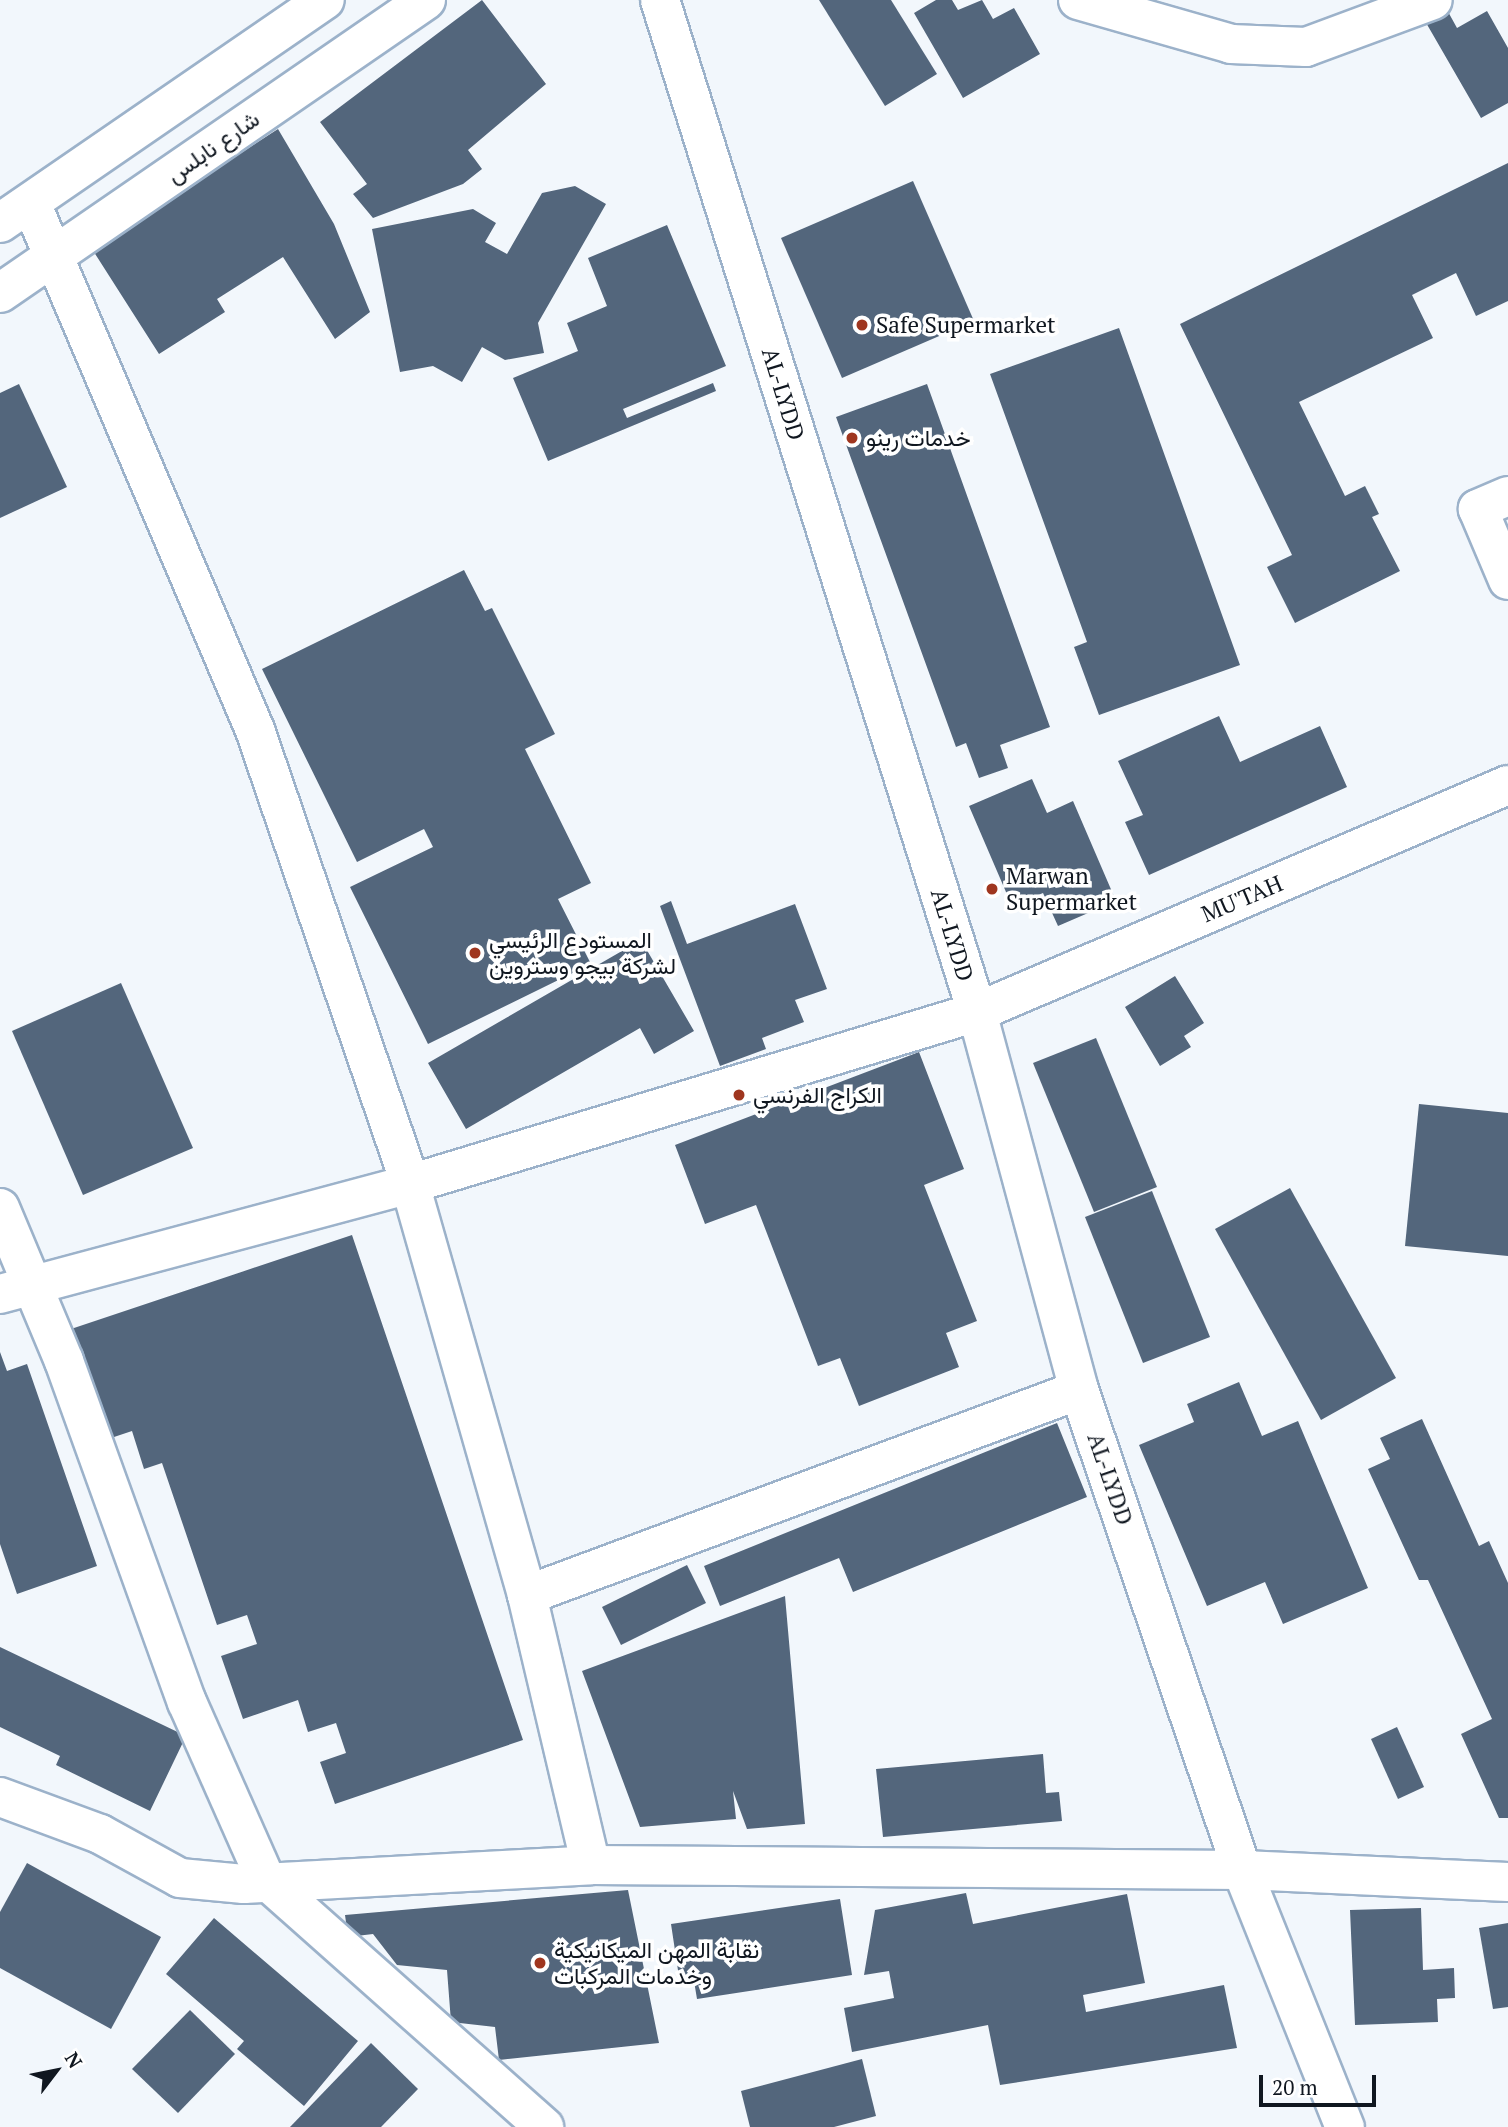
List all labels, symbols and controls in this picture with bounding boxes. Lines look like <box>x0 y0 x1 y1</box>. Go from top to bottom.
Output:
street label: شارع نابلس <box>161 105 265 189</box>
place label: Safe Supermarket <box>876 311 1055 339</box>
marker: Safe Supermarket <box>854 317 870 333</box>
street label: AL-LYDD <box>756 344 810 444</box>
place label: خدمات رينو <box>866 424 971 452</box>
marker: خدمات رينو <box>844 430 860 446</box>
place label: Marwan Supermarket <box>1006 862 1137 916</box>
street label: MU'TAH <box>1197 870 1287 928</box>
marker: Marwan Supermarket <box>984 881 1000 897</box>
street label: AL-LYDD <box>925 885 979 985</box>
place label: المستودع الرئيسي لشركة بيجو وستروين <box>489 926 676 980</box>
marker: المستودع الرئيسي لشركة بيجو وستروين <box>467 945 483 961</box>
place label: الكراج الفرنسي <box>753 1081 882 1109</box>
marker: الكراج الفرنسي <box>731 1087 747 1103</box>
street label: AL-LYDD <box>1081 1429 1139 1529</box>
place label: نقابة المهن الميكانيكية وخدمات المركبات <box>554 1936 759 1990</box>
marker: نقابة المهن الميكانيكية وخدمات المركبات <box>532 1955 548 1971</box>
north arrow <box>21 2036 91 2106</box>
text: N <box>60 2047 89 2072</box>
scale bar <box>1263 2060 1380 2104</box>
text: 20 m <box>1272 2073 1318 2101</box>

